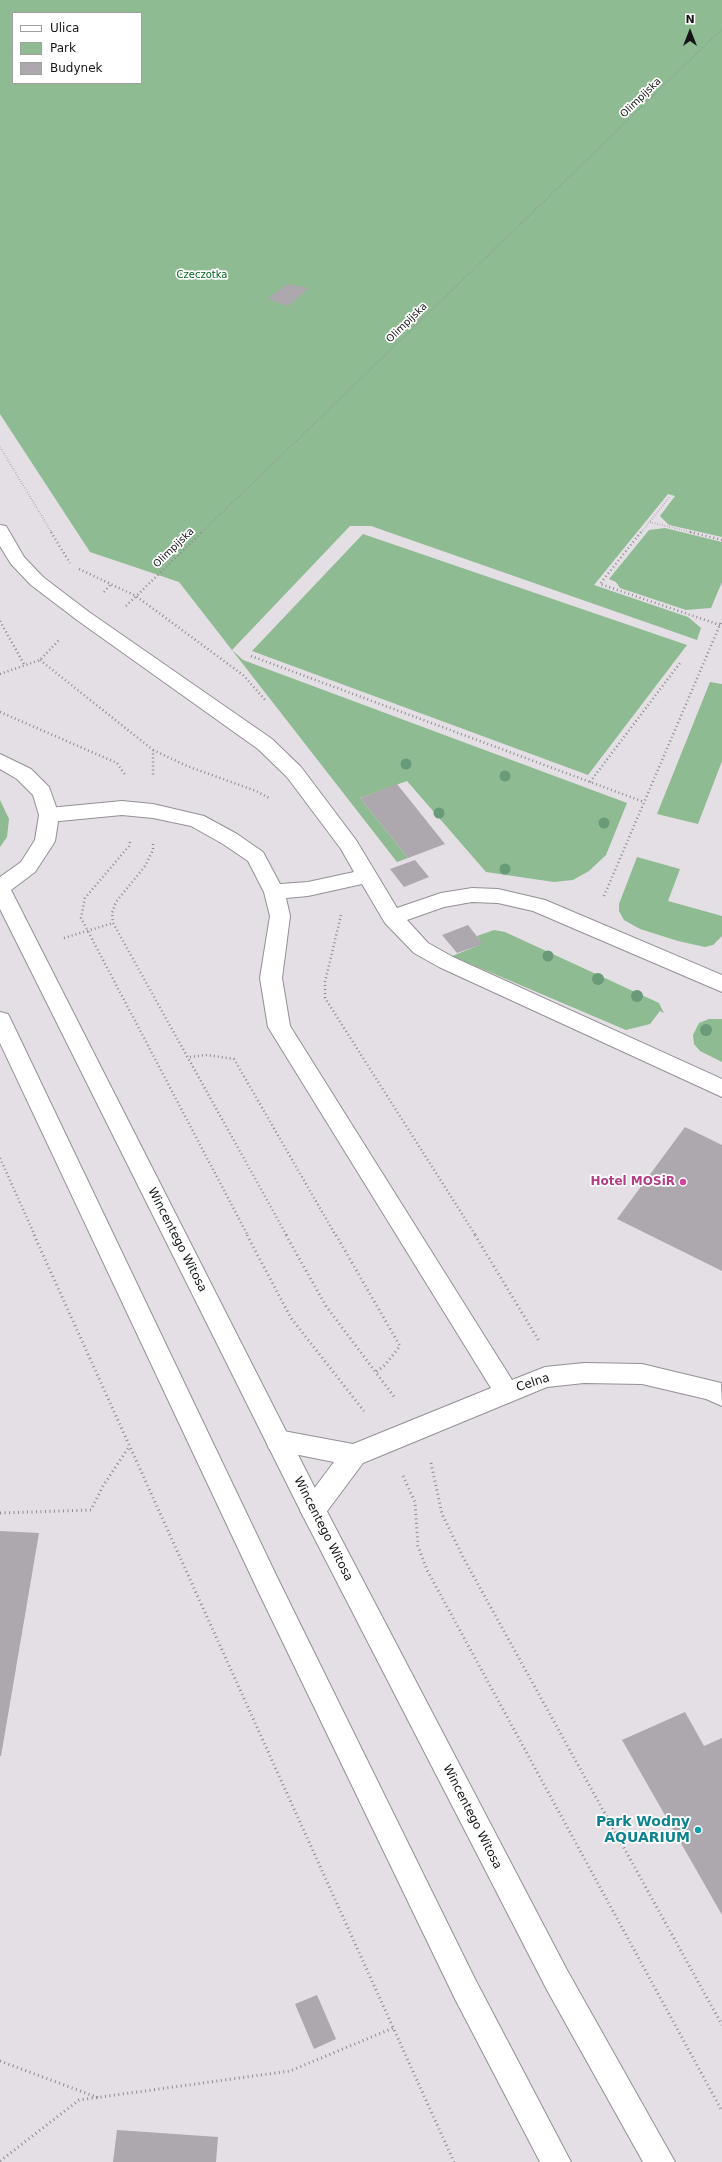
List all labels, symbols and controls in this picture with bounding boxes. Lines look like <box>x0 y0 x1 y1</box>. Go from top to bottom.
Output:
legend <box>12 12 142 84</box>
north arrow <box>670 12 710 52</box>
text: N <box>685 13 695 26</box>
text: Ulica <box>50 21 79 35</box>
text: Park <box>50 41 76 55</box>
text: Budynek <box>50 61 103 75</box>
street label: Olimpijska <box>618 76 664 120</box>
park label: Czeczotka <box>177 269 227 281</box>
street label: Olimpijska <box>384 301 430 345</box>
street label: Olimpijska <box>151 526 197 570</box>
place label: Hotel MOSiR <box>590 1175 675 1189</box>
marker: Hotel MOSiR <box>678 1177 688 1187</box>
street label: Wincentego Witosa <box>144 1185 210 1295</box>
street label: Celna <box>515 1371 551 1395</box>
street label: Wincentego Witosa <box>290 1474 356 1584</box>
street label: Wincentego Witosa <box>439 1762 505 1872</box>
place label: Park Wodny AQUARIUM <box>596 1814 690 1846</box>
marker: Park Wodny AQUARIUM <box>693 1825 703 1835</box>

